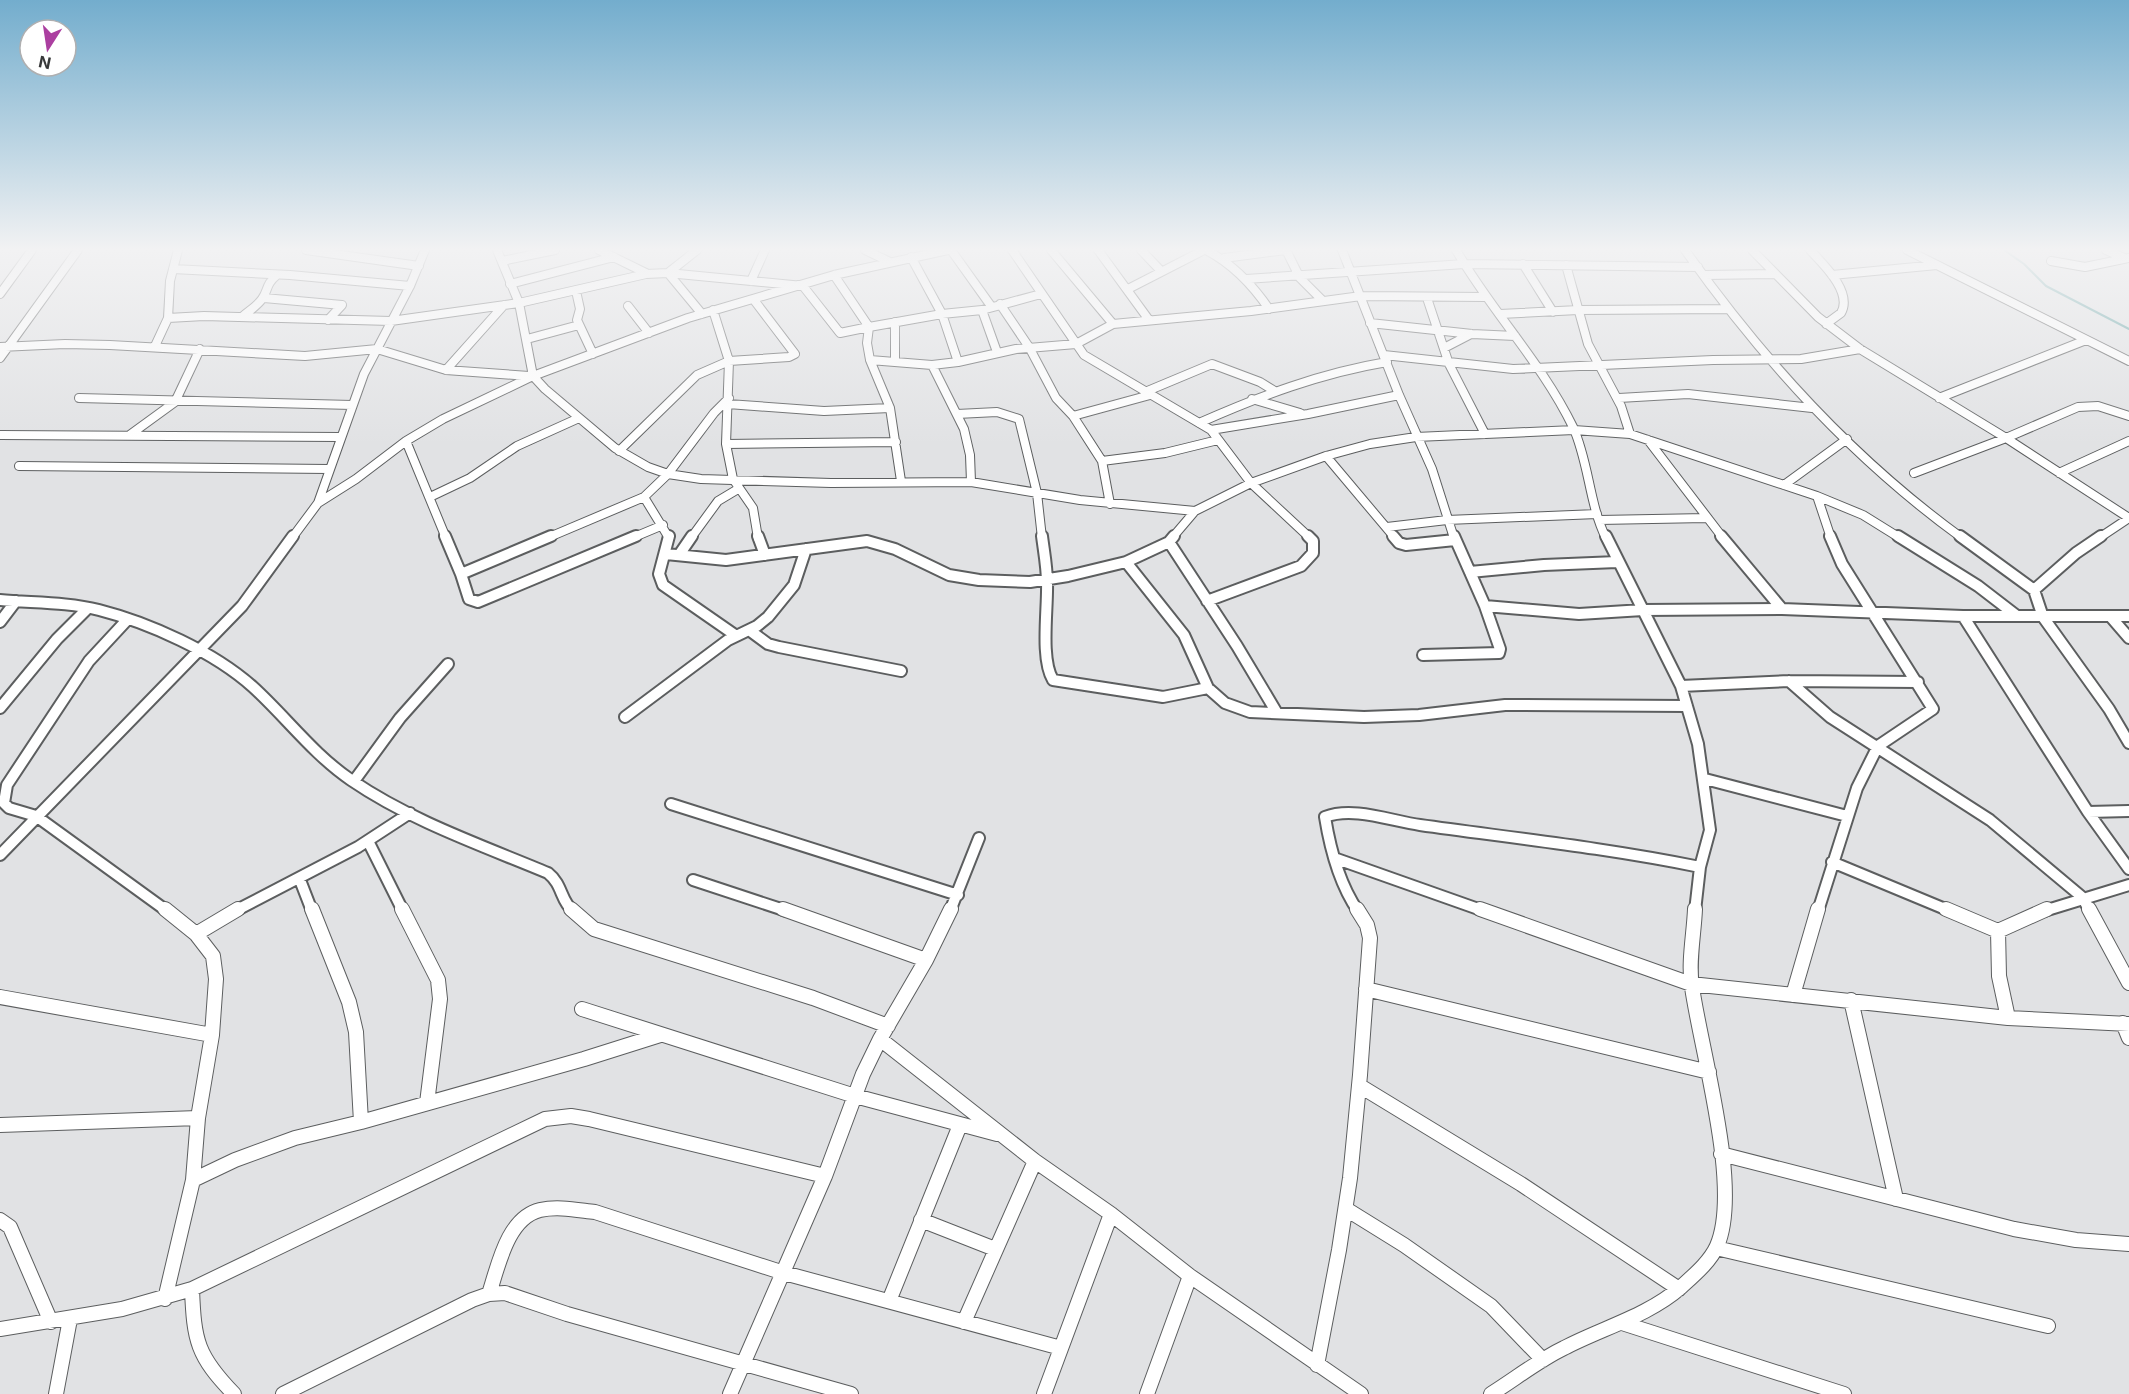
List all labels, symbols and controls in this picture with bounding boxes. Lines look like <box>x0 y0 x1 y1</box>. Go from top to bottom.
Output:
north arrow <box>18 18 78 78</box>
text: N <box>37 52 53 74</box>

